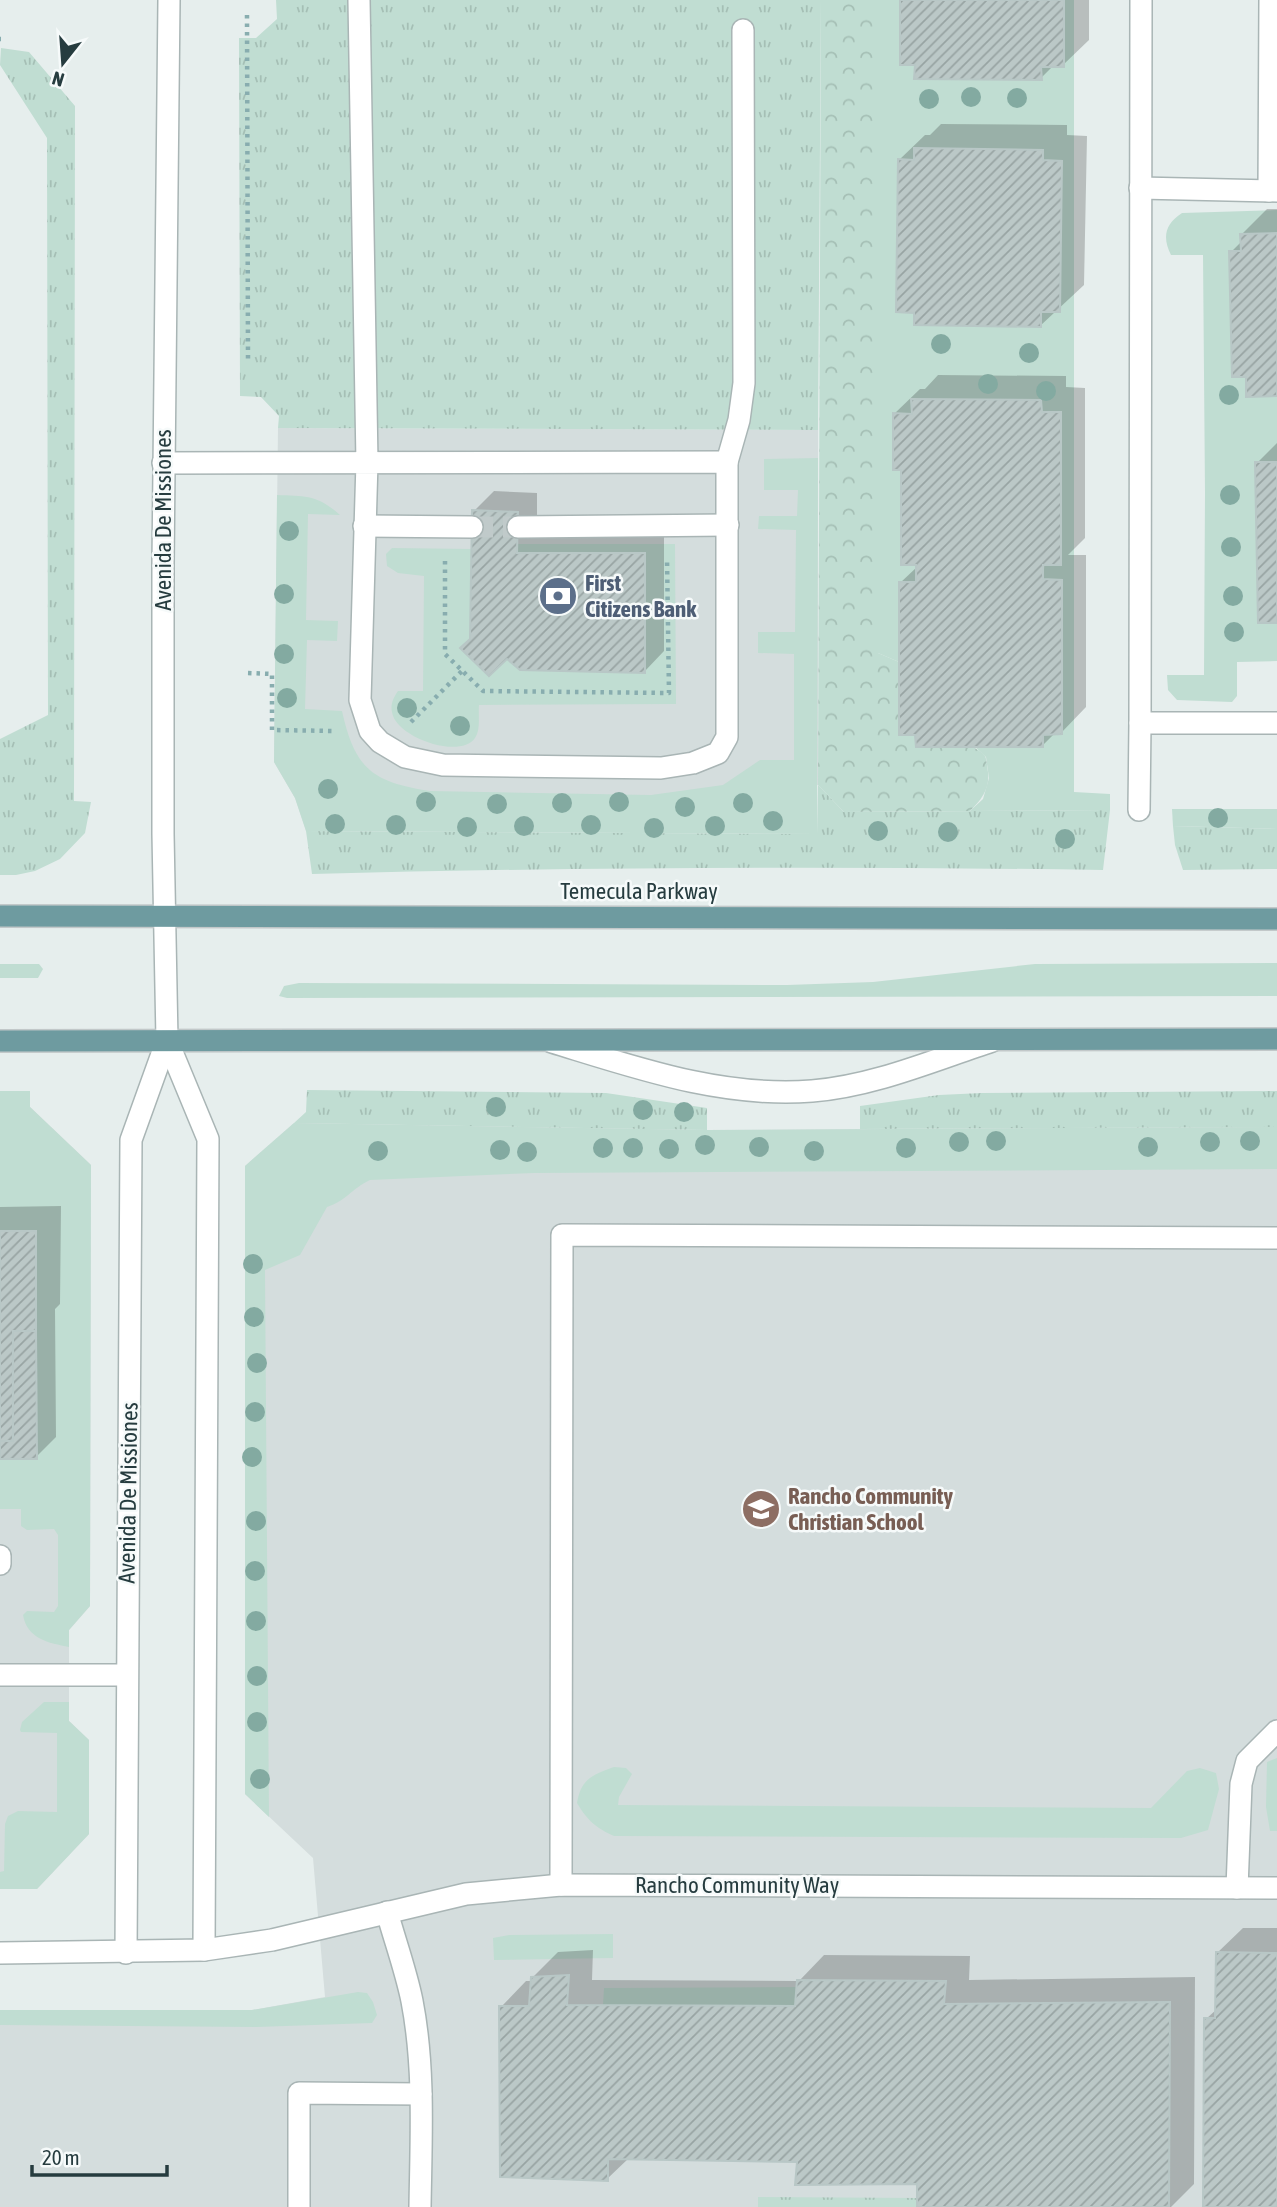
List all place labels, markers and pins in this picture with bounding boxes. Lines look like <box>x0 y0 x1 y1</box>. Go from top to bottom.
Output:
place label: First Citizens Bank <box>585 570 697 622</box>
bank icon: First Citizens Bank <box>537 575 579 617</box>
place label: Rancho Community Christian School <box>788 1483 953 1535</box>
school or university icon: Rancho Community Christian School <box>740 1488 782 1530</box>

